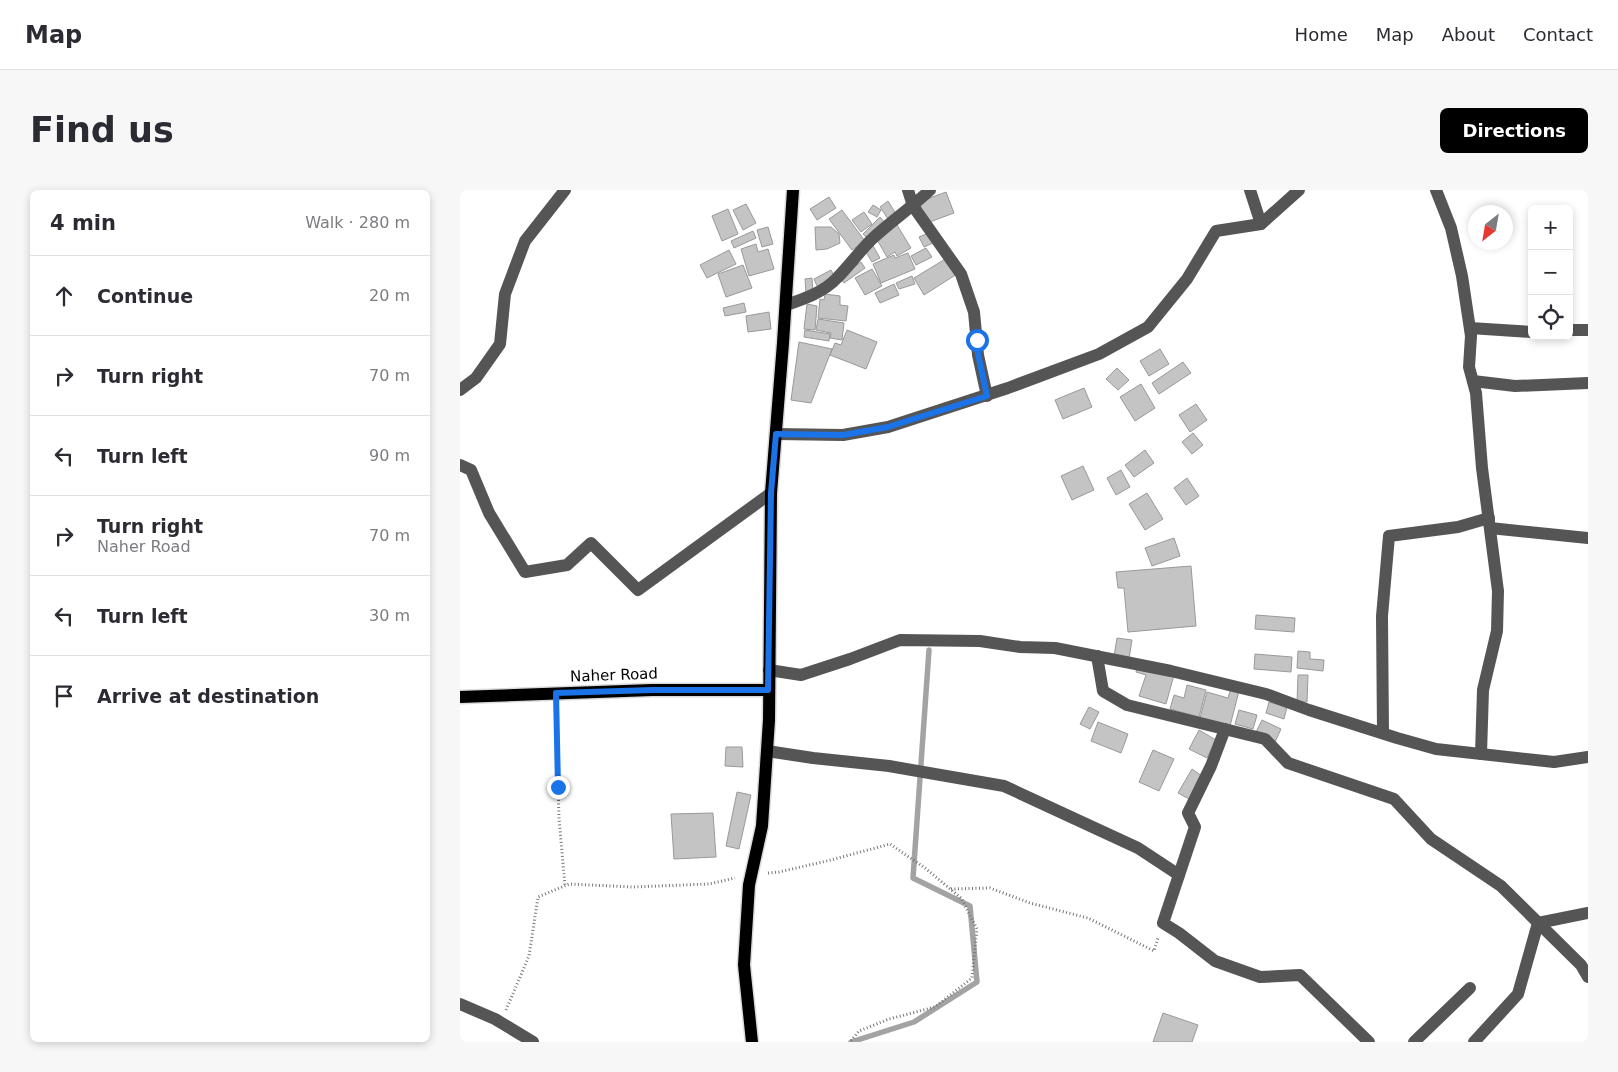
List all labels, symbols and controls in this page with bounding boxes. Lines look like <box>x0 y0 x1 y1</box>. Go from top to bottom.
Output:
text: Map <box>25 21 82 49</box>
text: Home <box>1295 24 1348 45</box>
text: Map <box>1376 24 1414 45</box>
text: About <box>1442 24 1495 45</box>
text: Contact <box>1523 24 1593 45</box>
button: Directions <box>1440 108 1588 153</box>
text: Find us <box>30 110 174 150</box>
north arrow <box>1468 205 1513 250</box>
map controls <box>1528 205 1573 340</box>
button: + <box>1528 205 1573 250</box>
text: 4 min <box>50 211 116 235</box>
text: Walk · 280 m <box>305 213 410 232</box>
button: − <box>1528 250 1573 295</box>
icon: ahead <box>50 282 78 310</box>
text: Continue <box>97 285 193 307</box>
text: 20 m <box>369 286 410 305</box>
button: locate <box>1528 295 1573 340</box>
route start <box>966 329 989 352</box>
icon: right <box>50 362 78 390</box>
text: Turn right <box>97 365 203 387</box>
text: 70 m <box>369 366 410 385</box>
icon: left <box>50 442 78 470</box>
text: Turn left <box>97 445 188 467</box>
text: 90 m <box>369 446 410 465</box>
text: Turn right <box>97 515 203 537</box>
icon: right <box>50 522 78 550</box>
text: 70 m <box>369 526 410 545</box>
text: Naher Road <box>97 537 191 556</box>
icon: left <box>50 602 78 630</box>
text: Turn left <box>97 605 188 627</box>
text: 30 m <box>369 606 410 625</box>
street label: Naher Road <box>570 664 658 686</box>
icon: arrive <box>50 682 78 710</box>
text: Arrive at destination <box>97 685 319 707</box>
route end <box>547 776 570 799</box>

